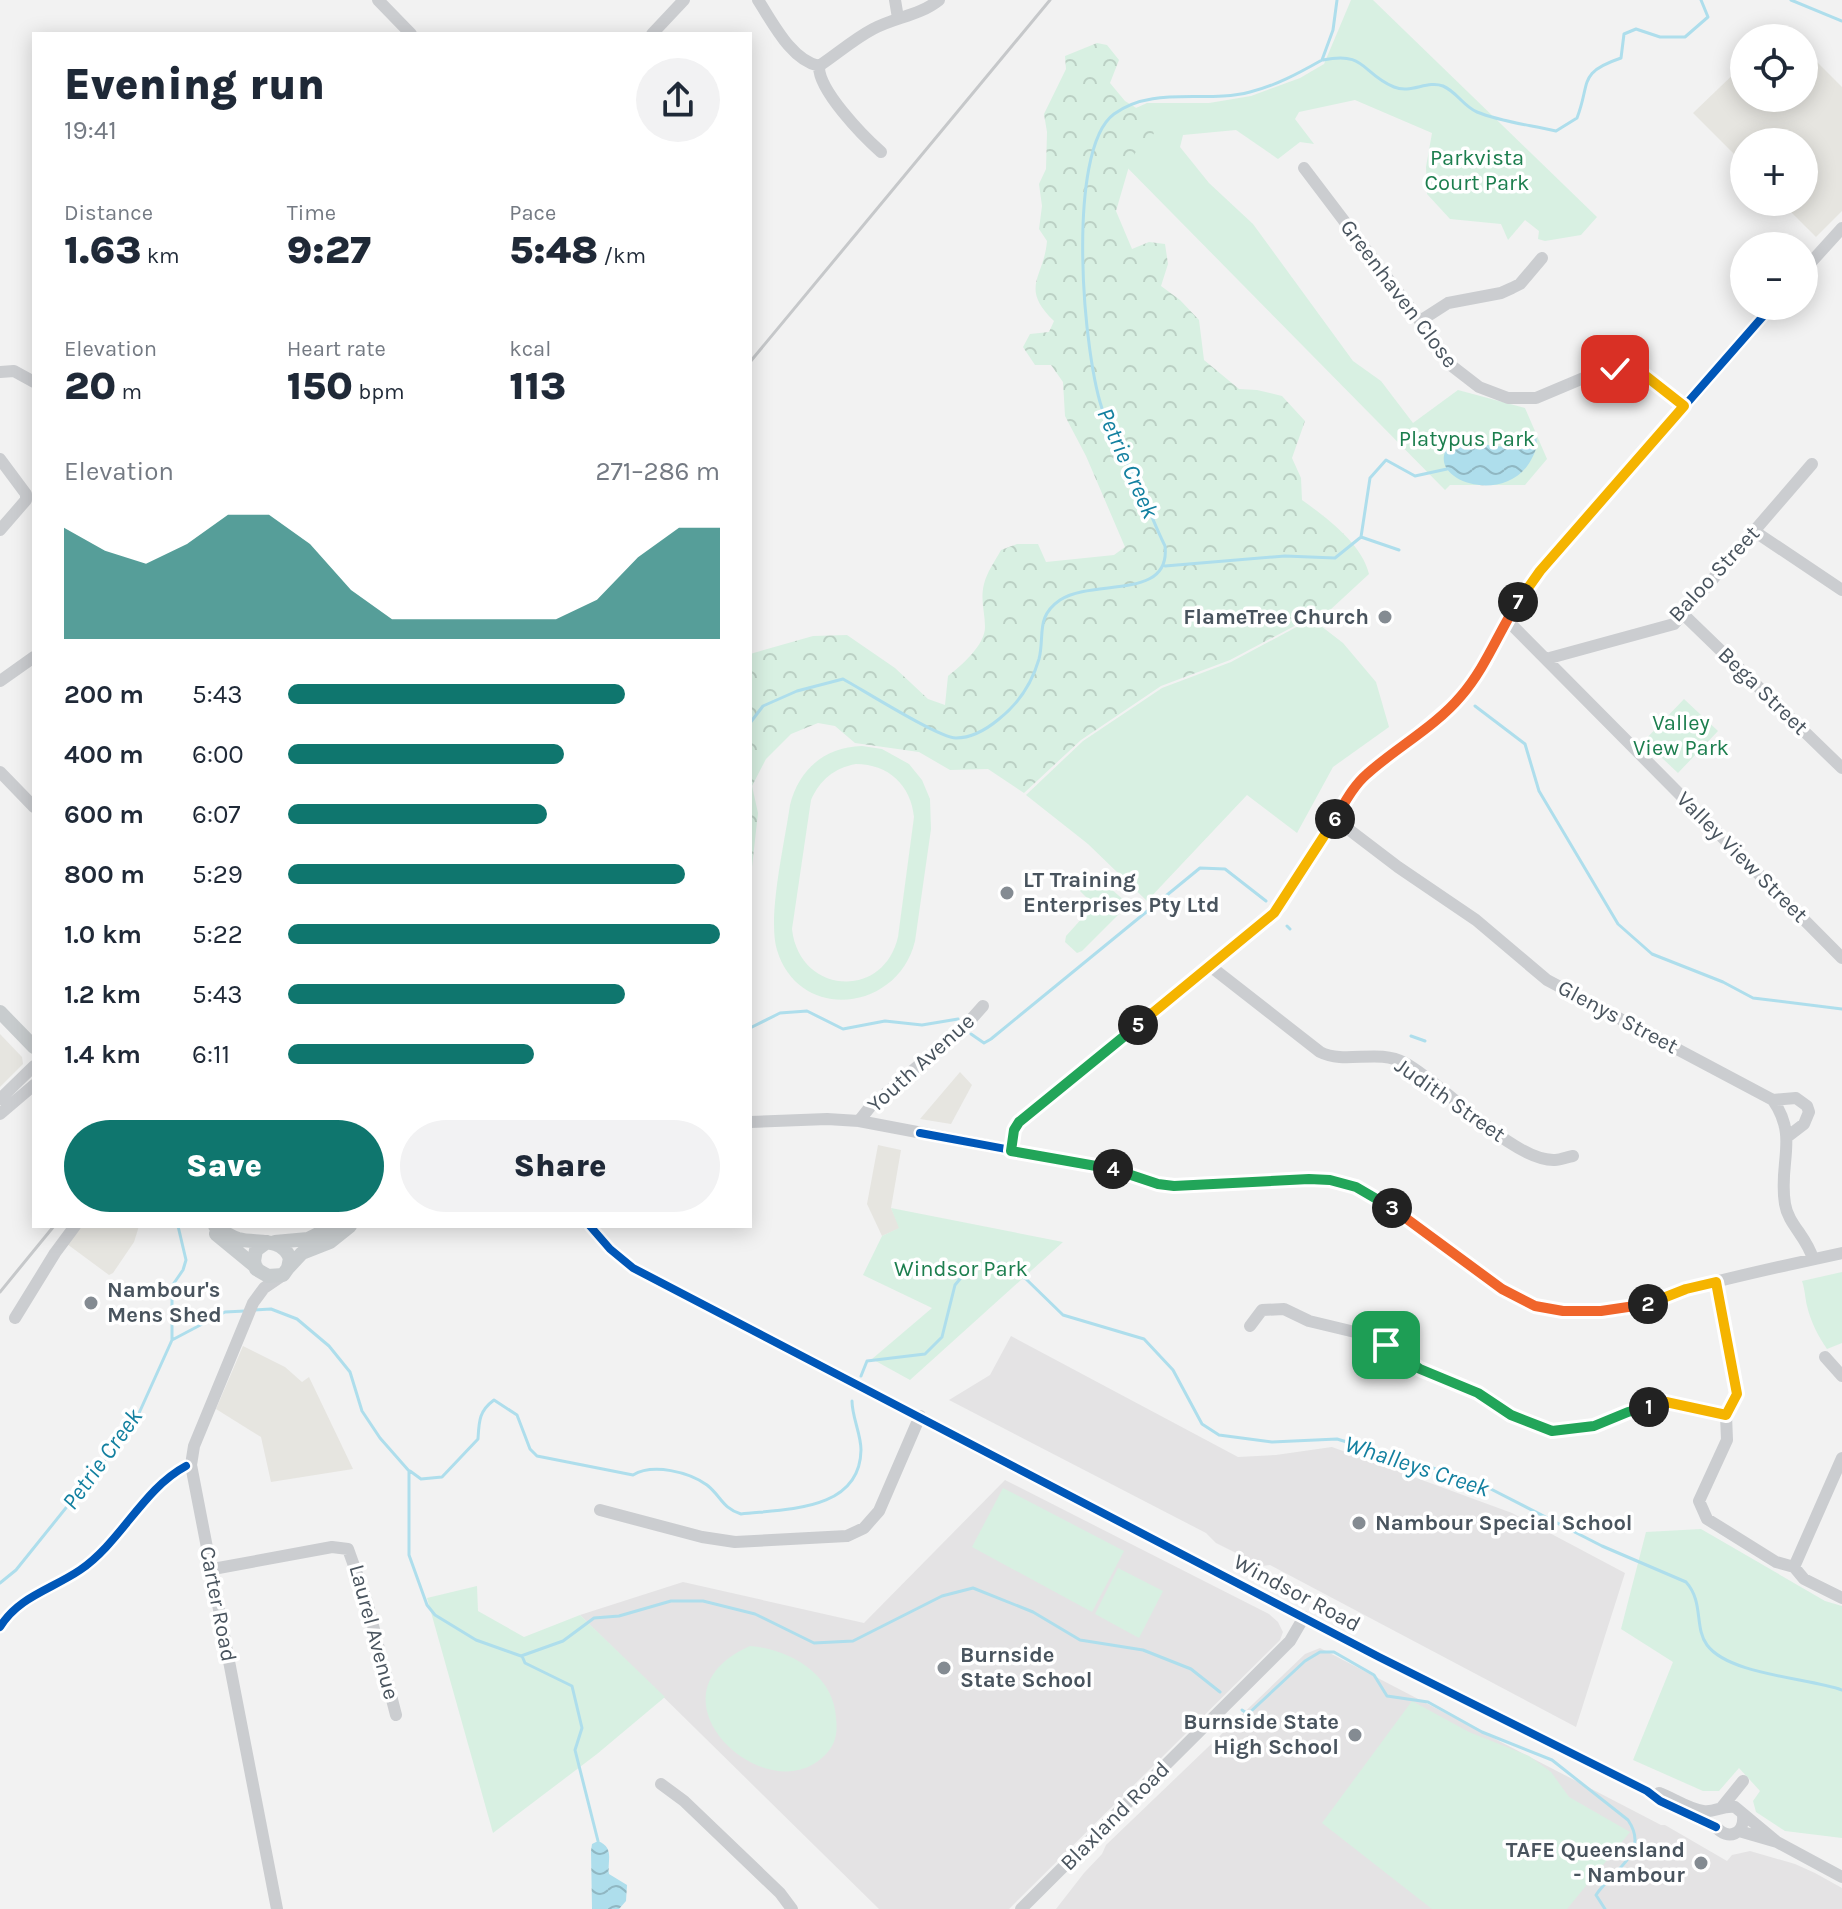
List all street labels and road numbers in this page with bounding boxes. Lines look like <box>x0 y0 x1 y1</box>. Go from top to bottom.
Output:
street label: Greenhaven Close <box>1335 215 1463 373</box>
street label: Baloo Street <box>1663 521 1765 627</box>
street label: Bega Street <box>1713 642 1813 740</box>
street label: Valley View Street <box>1671 786 1813 928</box>
street label: Glenys Street <box>1553 974 1683 1060</box>
street label: Youth Avenue <box>862 1008 980 1118</box>
street label: Judith Street <box>1390 1052 1510 1148</box>
street label: Carter Road <box>194 1544 242 1664</box>
street label: Windsor Road <box>1229 1549 1365 1637</box>
street label: Laurel Avenue <box>343 1562 405 1702</box>
street label: Blaxland Road <box>1055 1756 1175 1876</box>

